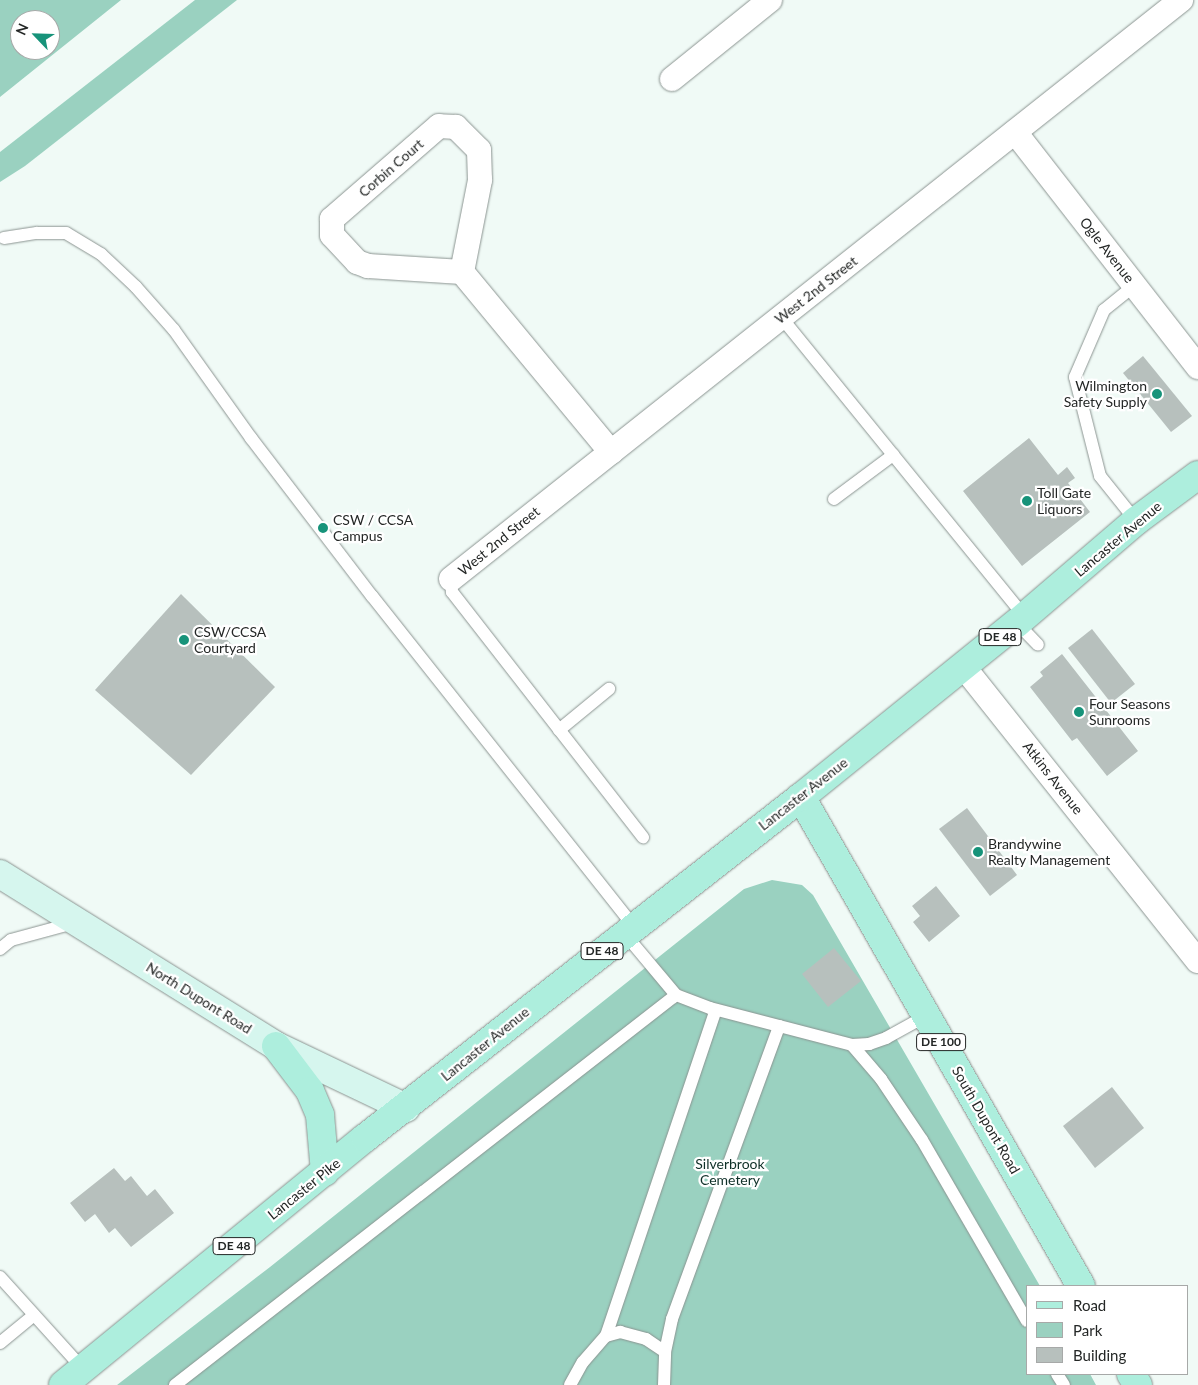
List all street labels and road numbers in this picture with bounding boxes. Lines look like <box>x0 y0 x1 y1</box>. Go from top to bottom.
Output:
street label: Corbin Court <box>355 135 427 201</box>
street label: Ogle Avenue <box>1076 214 1138 286</box>
street label: West 2nd Street <box>771 253 861 327</box>
street label: Lancaster Avenue <box>1071 498 1165 580</box>
street label: West 2nd Street <box>455 503 543 579</box>
road number: DE 48 <box>978 628 1022 646</box>
street label: Atkins Avenue <box>1019 738 1087 818</box>
street label: Lancaster Avenue <box>755 754 851 834</box>
road number: DE 48 <box>580 941 624 960</box>
street label: North Dupont Road <box>143 959 255 1037</box>
street label: Lancaster Avenue <box>437 1003 533 1085</box>
road number: DE 100 <box>916 1032 966 1052</box>
street label: South Dupont Road <box>948 1063 1024 1177</box>
street label: Lancaster Pike <box>264 1155 344 1223</box>
road number: DE 48 <box>212 1236 256 1256</box>

